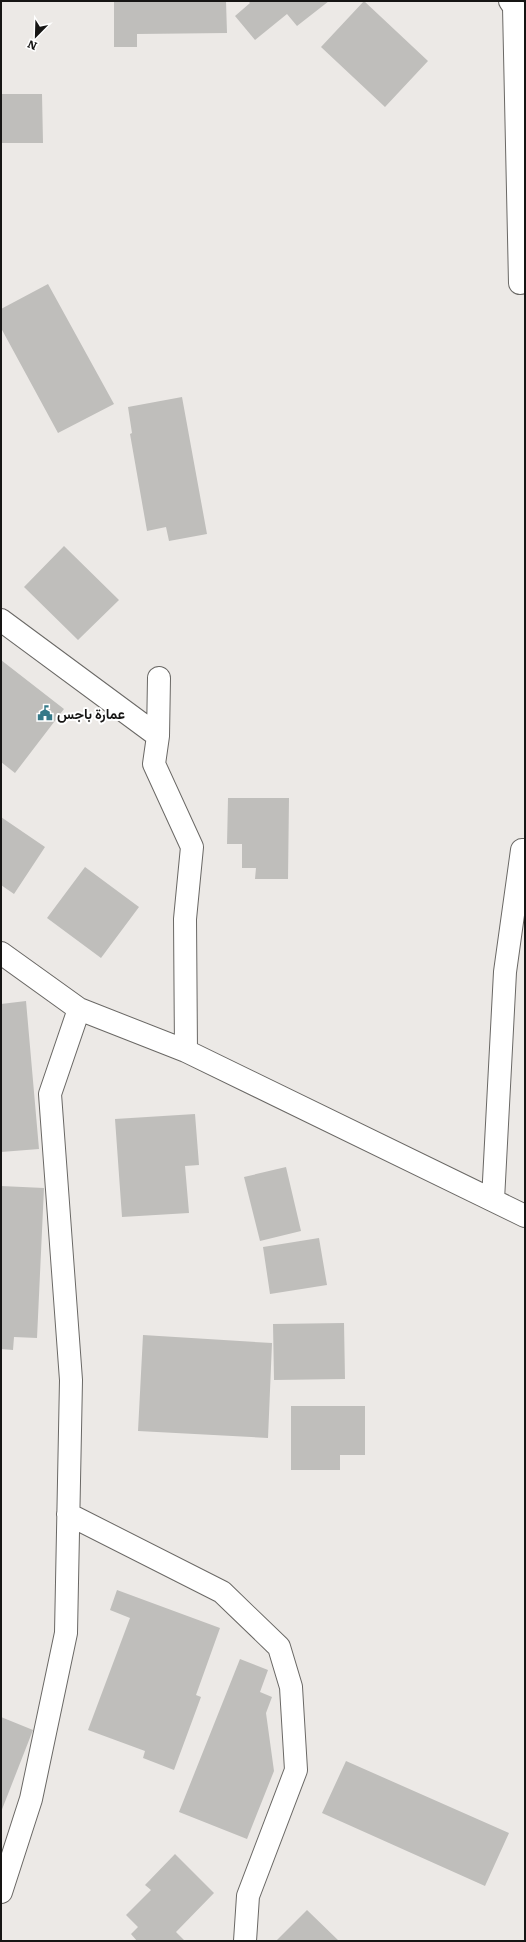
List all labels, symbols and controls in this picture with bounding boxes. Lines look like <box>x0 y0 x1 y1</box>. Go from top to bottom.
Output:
north arrow <box>16 16 56 56</box>
text: N <box>24 37 39 55</box>
place label: عمارة باجس <box>57 703 125 723</box>
public building icon: عمارة باجس <box>36 704 54 722</box>

